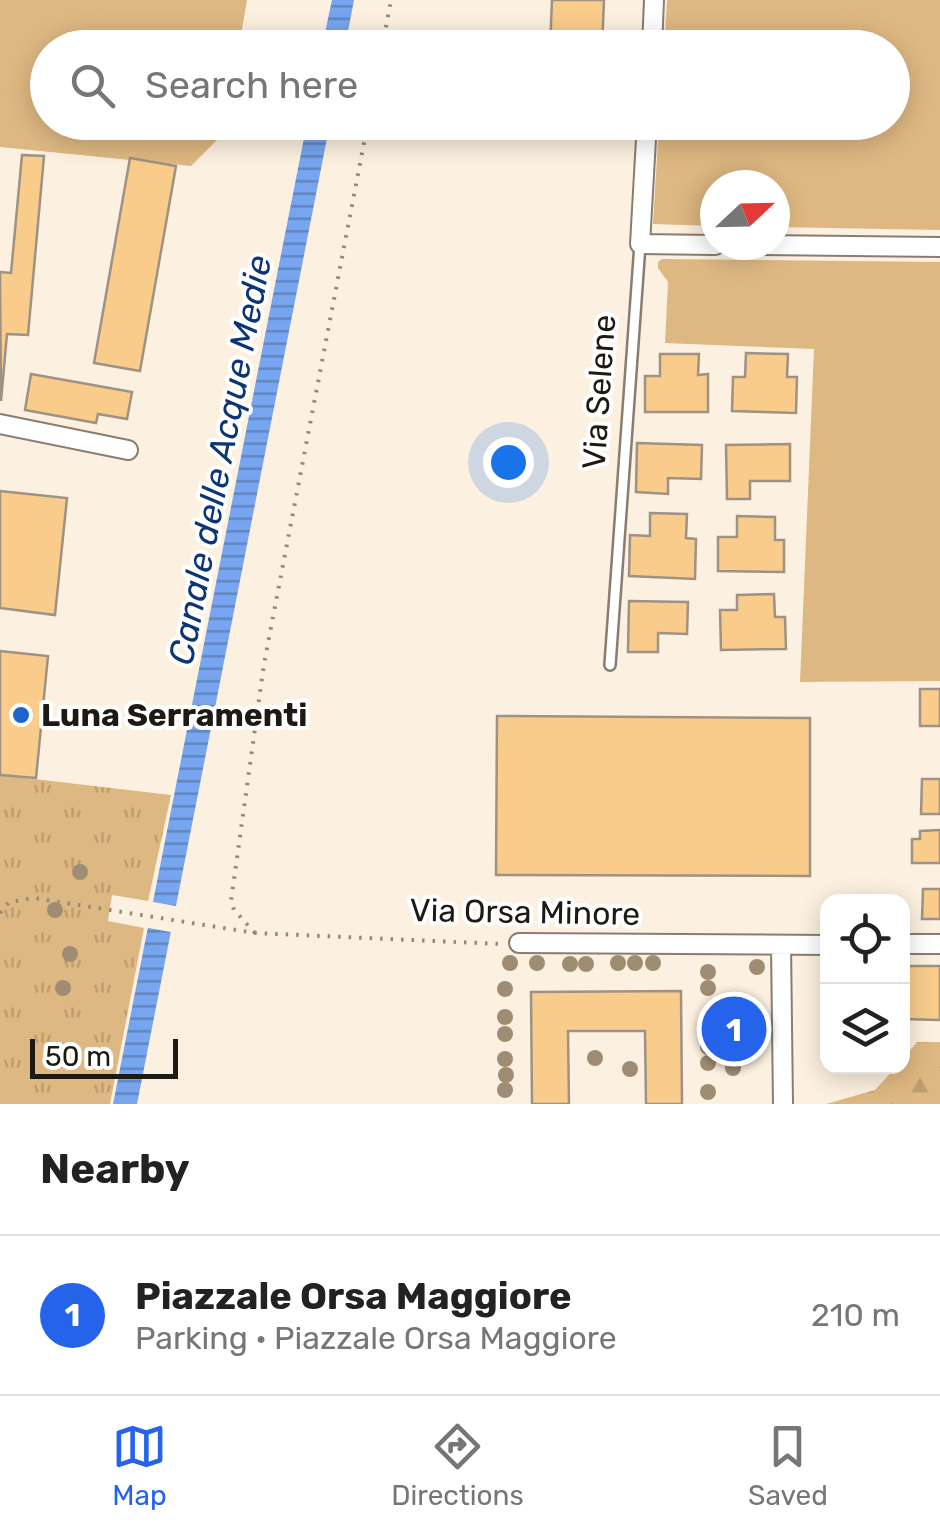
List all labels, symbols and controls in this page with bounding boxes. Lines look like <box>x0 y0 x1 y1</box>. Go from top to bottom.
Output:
search box <box>30 30 910 140</box>
icon: search <box>65 58 120 113</box>
text: Search here <box>145 62 358 108</box>
north arrow <box>700 170 790 260</box>
water label: Canale delle Acque Medie <box>160 252 280 668</box>
street label: Via Selene <box>575 313 623 471</box>
your location <box>483 437 534 488</box>
place label: Luna Serramenti <box>41 696 307 734</box>
marker: Luna Serramenti <box>10 704 32 726</box>
street label: Via Orsa Minore <box>409 891 641 933</box>
map controls <box>820 894 910 1074</box>
button: locate <box>820 894 910 984</box>
button: layers <box>820 984 910 1074</box>
pin: 1 <box>702 992 766 1066</box>
scale bar <box>30 1034 178 1078</box>
text: 50 m <box>45 1040 111 1073</box>
text: Nearby <box>40 1144 190 1194</box>
text: Piazzale Orsa Maggiore <box>135 1273 572 1319</box>
text: 1 <box>65 1296 80 1334</box>
text: 210 m <box>811 1296 900 1334</box>
text: Parking · Piazzale Orsa Maggiore <box>135 1319 617 1357</box>
tab: Map <box>112 1419 167 1512</box>
tab: Directions <box>391 1419 524 1512</box>
tab: Saved <box>748 1419 828 1512</box>

